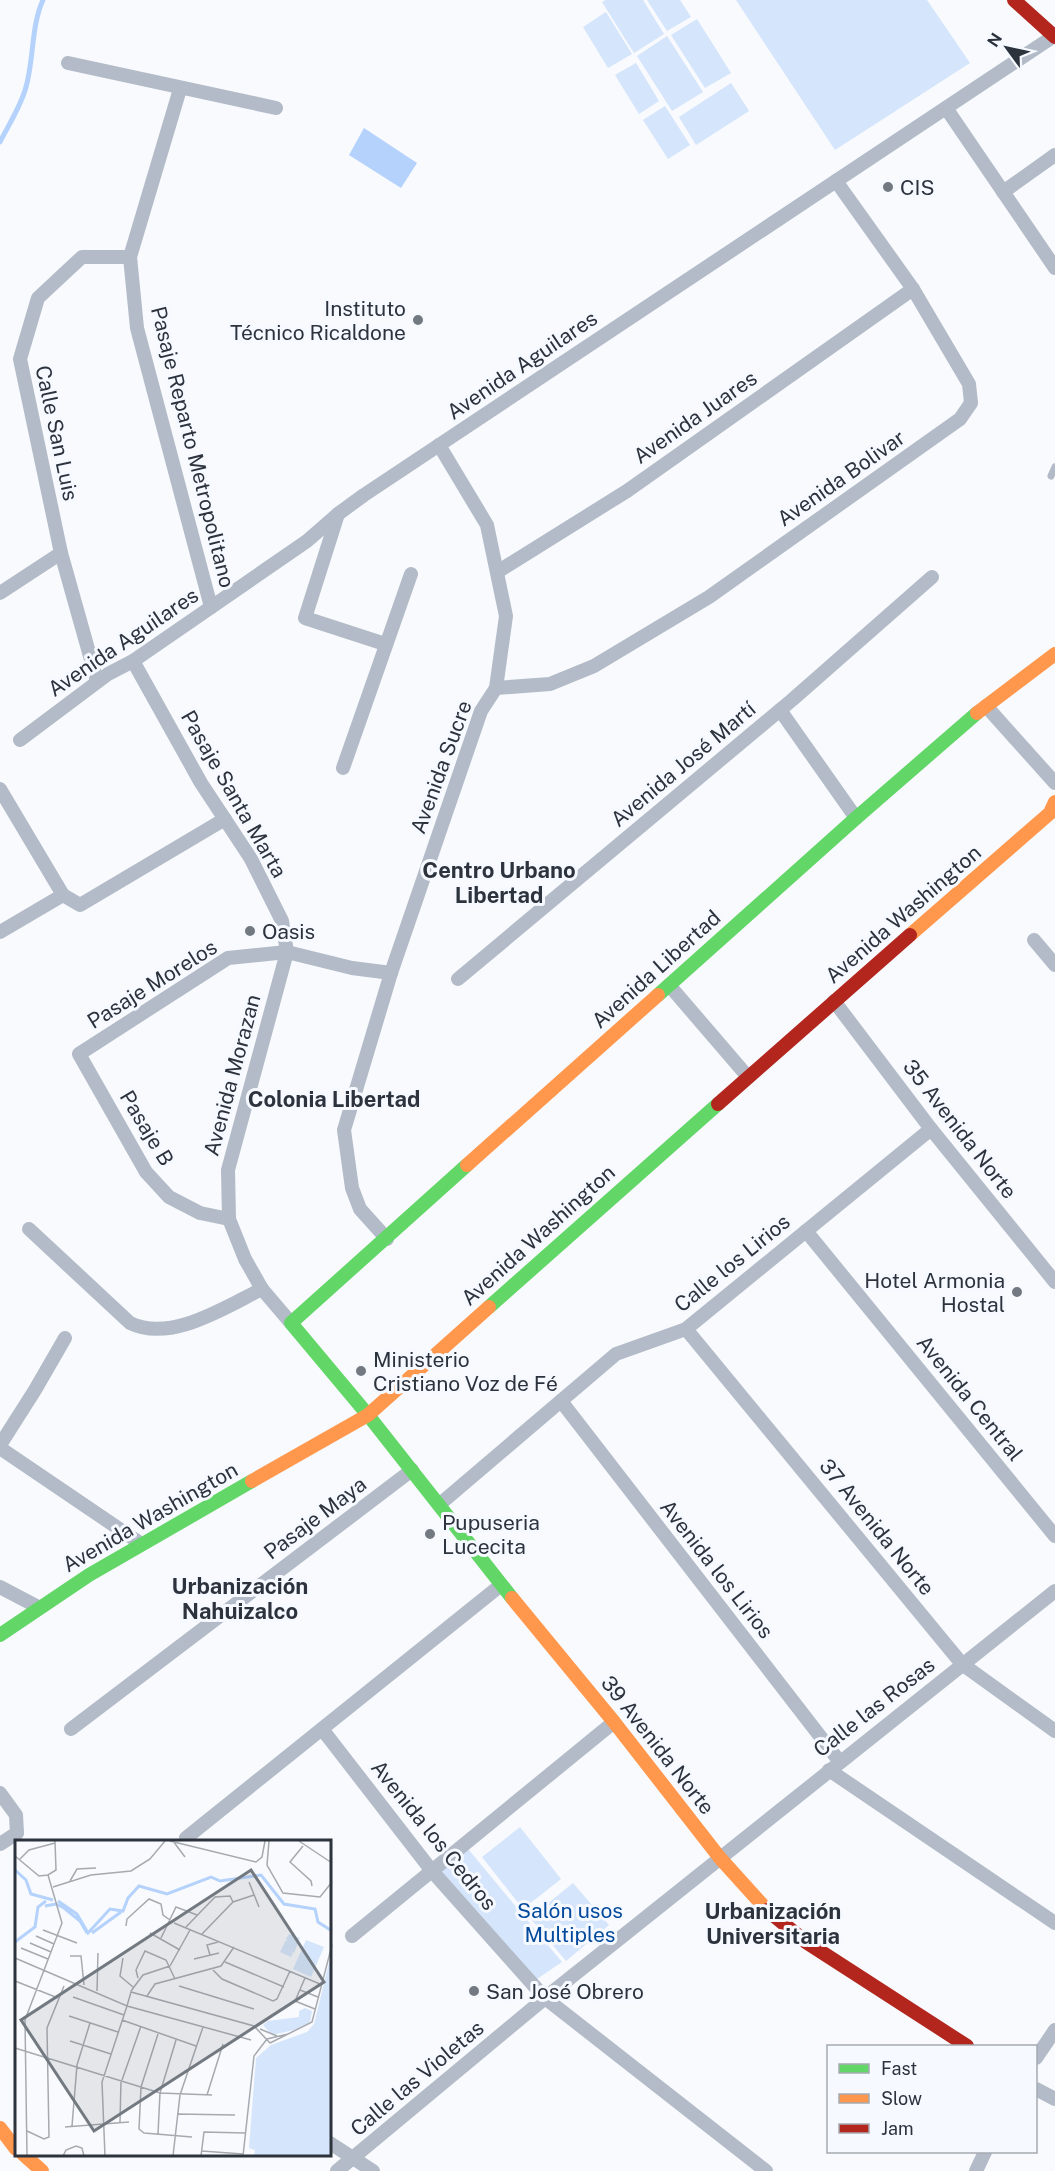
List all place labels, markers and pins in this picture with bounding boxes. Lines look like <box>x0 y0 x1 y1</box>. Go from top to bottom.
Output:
place label: CIS <box>900 175 934 200</box>
marker: CIS <box>881 180 895 194</box>
place label: Instituto Técnico Ricaldone <box>230 296 406 345</box>
marker: Instituto Técnico Ricaldone <box>411 313 425 327</box>
place label: Oasis <box>262 919 315 944</box>
marker: Oasis <box>243 924 257 938</box>
place label: Hotel Armonia Hostal <box>864 1268 1005 1317</box>
marker: Hotel Armonia Hostal <box>1010 1285 1024 1299</box>
place label: Ministerio Cristiano Voz de Fé <box>373 1347 558 1396</box>
marker: Ministerio Cristiano Voz de Fé <box>354 1364 368 1378</box>
place label: Pupuseria Lucecita <box>442 1510 540 1559</box>
marker: Pupuseria Lucecita <box>423 1527 437 1541</box>
place label: San José Obrero <box>486 1979 644 2004</box>
marker: San José Obrero <box>467 1984 481 1998</box>

